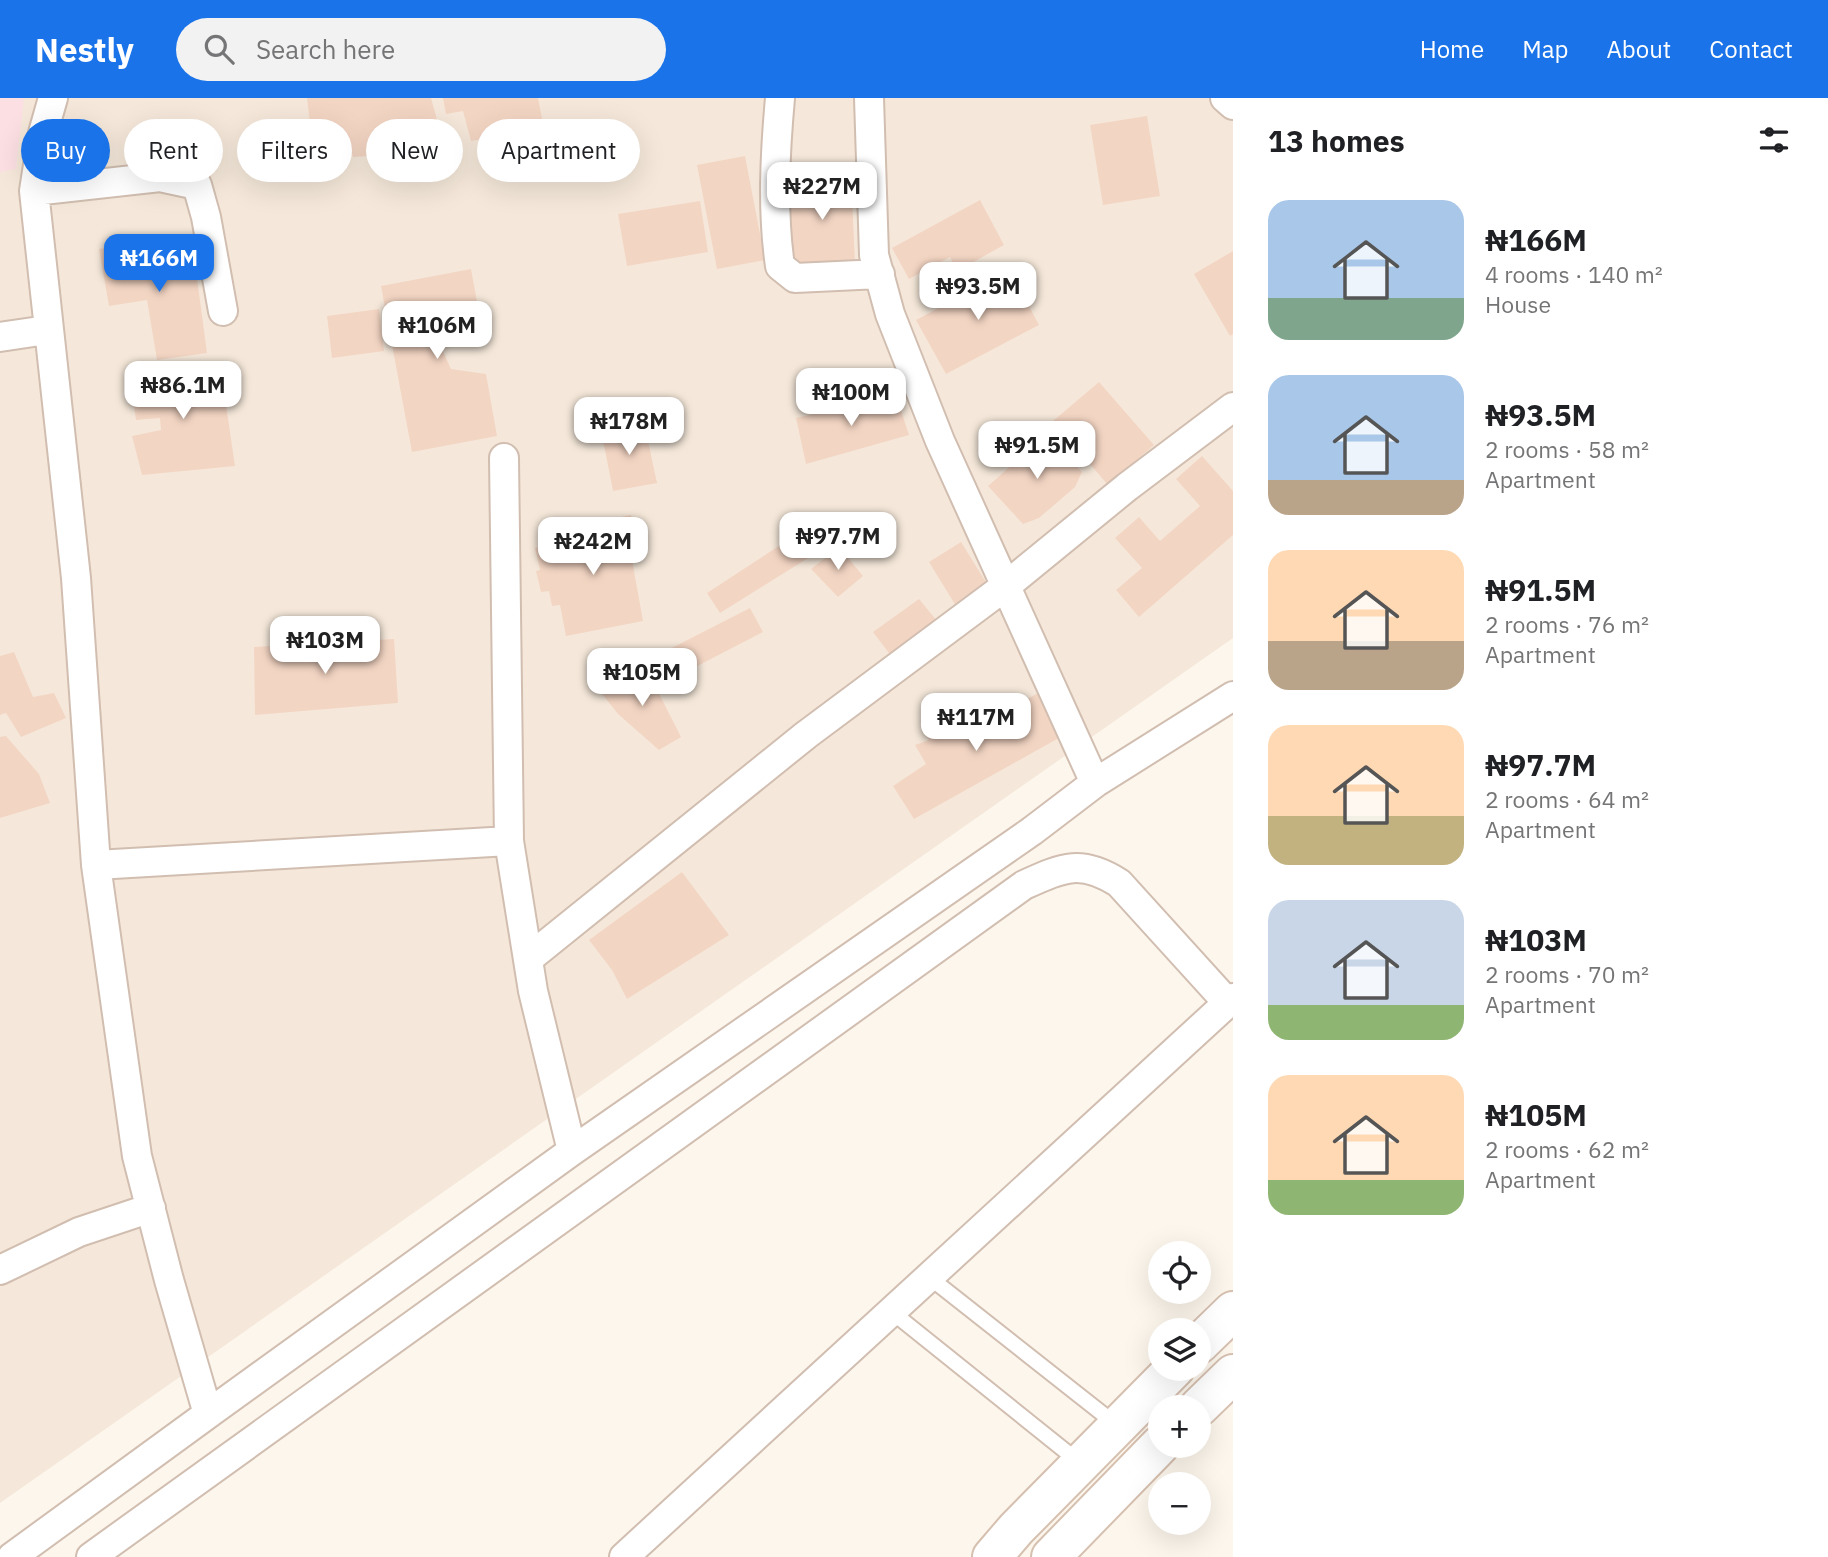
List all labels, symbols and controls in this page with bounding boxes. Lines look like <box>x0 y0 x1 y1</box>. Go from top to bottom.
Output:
search box <box>176 18 666 81</box>
text: Nestly <box>35 28 134 71</box>
icon: search <box>200 30 238 68</box>
text: Search here <box>256 32 395 66</box>
text: Home <box>1420 33 1484 65</box>
text: Map <box>1522 33 1568 65</box>
text: About <box>1606 33 1671 65</box>
text: Contact <box>1709 33 1793 65</box>
chip: Buy <box>21 119 110 182</box>
chip: Rent <box>124 119 223 182</box>
chip: Filters <box>237 119 352 182</box>
chip: New <box>366 119 463 182</box>
chip: Apartment <box>477 119 640 182</box>
text: 13 homes <box>1268 121 1405 160</box>
icon: filters <box>1755 121 1793 159</box>
pin: ₦227M <box>773 162 871 222</box>
text: ₦227M <box>783 170 861 200</box>
text: ₦166M <box>1485 220 1587 259</box>
icon: home <box>1324 228 1408 312</box>
pin: ₦166M <box>110 234 208 294</box>
text: ₦166M <box>120 242 198 272</box>
text: 4 rooms · 140 m² <box>1485 259 1663 289</box>
pin: ₦93.5M <box>921 262 1035 322</box>
text: ₦93.5M <box>935 270 1021 300</box>
text: House <box>1485 289 1551 319</box>
pin: ₦106M <box>388 302 486 361</box>
text: ₦106M <box>398 309 476 339</box>
pin: ₦86.1M <box>126 362 240 421</box>
pin: ₦100M <box>802 368 900 428</box>
text: ₦86.1M <box>140 369 226 399</box>
text: ₦100M <box>812 376 890 406</box>
text: ₦93.5M <box>1485 395 1596 434</box>
pin: ₦178M <box>580 398 678 457</box>
icon: home <box>1324 403 1408 487</box>
text: ₦178M <box>590 405 668 435</box>
pin: ₦91.5M <box>980 422 1094 481</box>
text: ₦91.5M <box>994 429 1080 459</box>
text: 2 rooms · 58 m² <box>1485 434 1649 464</box>
text: Apartment <box>1485 464 1596 494</box>
pin: ₦97.7M <box>781 512 895 572</box>
pin: ₦242M <box>544 518 642 577</box>
text: ₦97.7M <box>795 520 881 550</box>
text: ₦242M <box>554 525 632 555</box>
text: ₦91.5M <box>1485 570 1596 609</box>
icon: home <box>1324 578 1408 662</box>
text: 2 rooms · 76 m² <box>1485 609 1649 639</box>
pin: ₦103M <box>276 616 374 676</box>
text: ₦103M <box>286 624 364 654</box>
text: Apartment <box>1485 639 1596 669</box>
pin: ₦105M <box>593 648 691 708</box>
text: ₦105M <box>603 656 681 686</box>
pin: ₦117M <box>927 694 1025 753</box>
text: ₦117M <box>937 701 1015 731</box>
text: ₦97.7M <box>1485 745 1596 784</box>
icon: home <box>1324 753 1408 837</box>
text: 2 rooms · 64 m² <box>1485 784 1649 814</box>
text: Apartment <box>1485 814 1596 844</box>
text: ₦103M <box>1485 920 1587 959</box>
icon: home <box>1324 928 1408 1012</box>
text: 2 rooms · 70 m² <box>1485 959 1649 989</box>
text: Apartment <box>1485 989 1596 1019</box>
text: ₦105M <box>1485 1095 1587 1134</box>
icon: home <box>1324 1103 1408 1187</box>
text: 2 rooms · 62 m² <box>1485 1134 1649 1164</box>
text: Apartment <box>1485 1164 1596 1194</box>
map controls <box>1148 1241 1211 1535</box>
button: locate <box>1148 1241 1211 1304</box>
button: layers <box>1148 1318 1211 1381</box>
button: + <box>1148 1395 1211 1458</box>
button: − <box>1148 1472 1211 1535</box>

